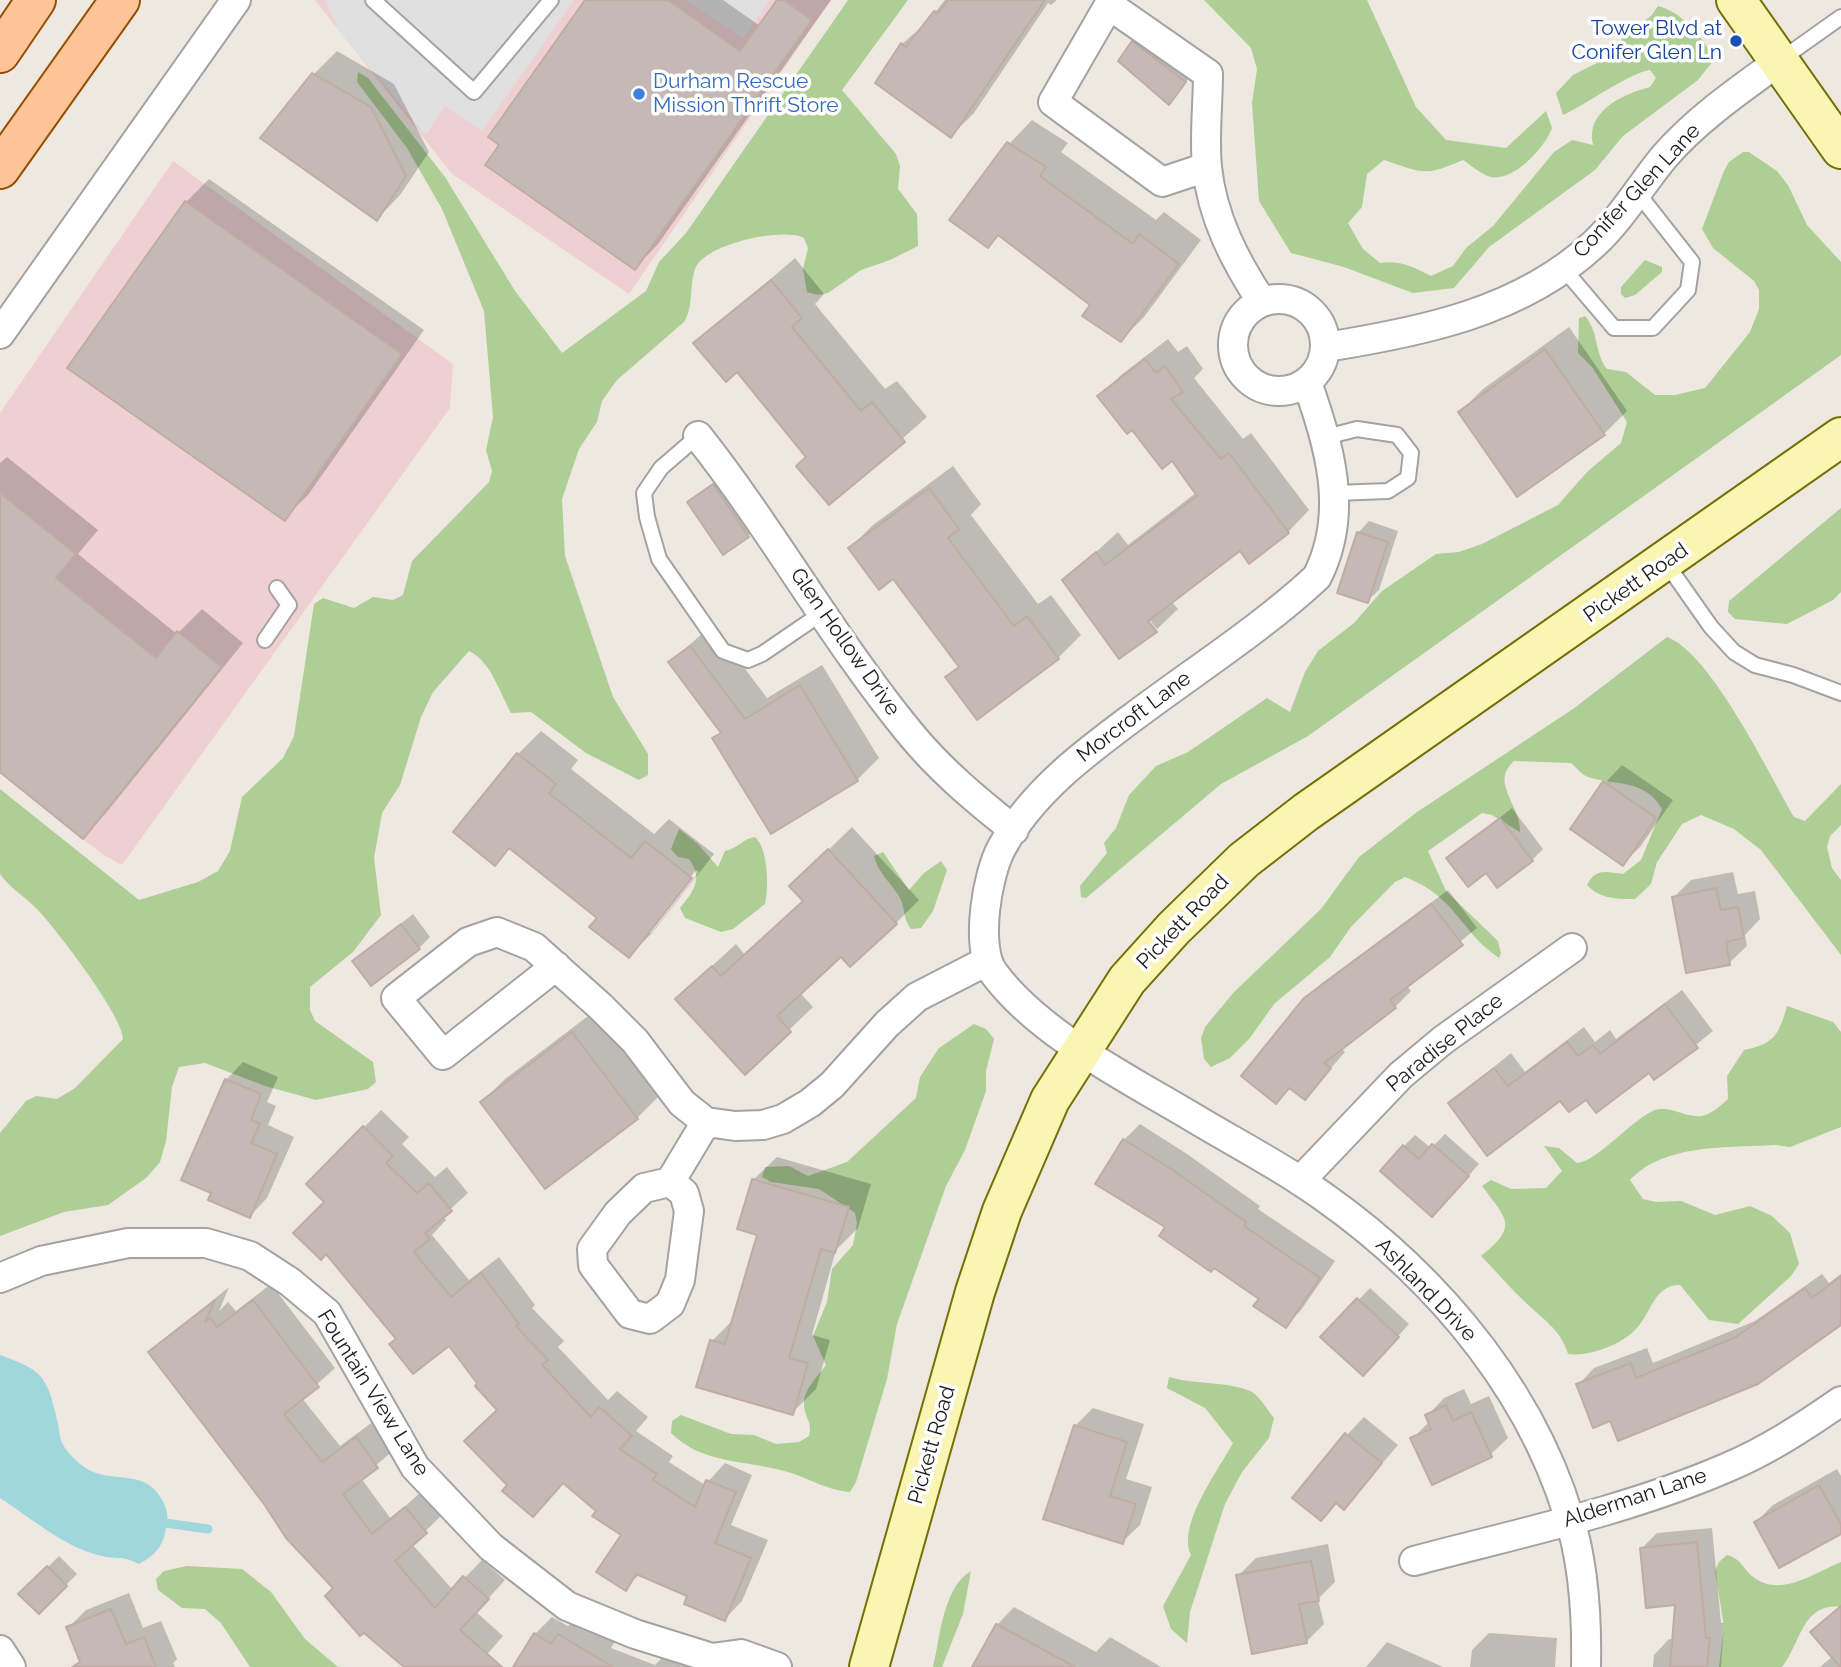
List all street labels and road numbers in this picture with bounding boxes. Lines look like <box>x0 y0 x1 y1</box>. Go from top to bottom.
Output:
street label: Conifer Glen Lane <box>1568 119 1706 263</box>
street label: Pickett Road <box>1579 538 1693 628</box>
street label: Glen Hollow Drive <box>785 563 905 721</box>
street label: Morcroft Lane <box>1072 666 1196 768</box>
street label: Pickett Road <box>1132 869 1234 975</box>
street label: Paradise Place <box>1382 988 1508 1098</box>
street label: Ashland Drive <box>1370 1233 1482 1347</box>
street label: Fountain View Lane <box>312 1305 434 1481</box>
street label: Pickett Road <box>903 1383 961 1507</box>
street label: Alderman Lane <box>1560 1463 1710 1533</box>

